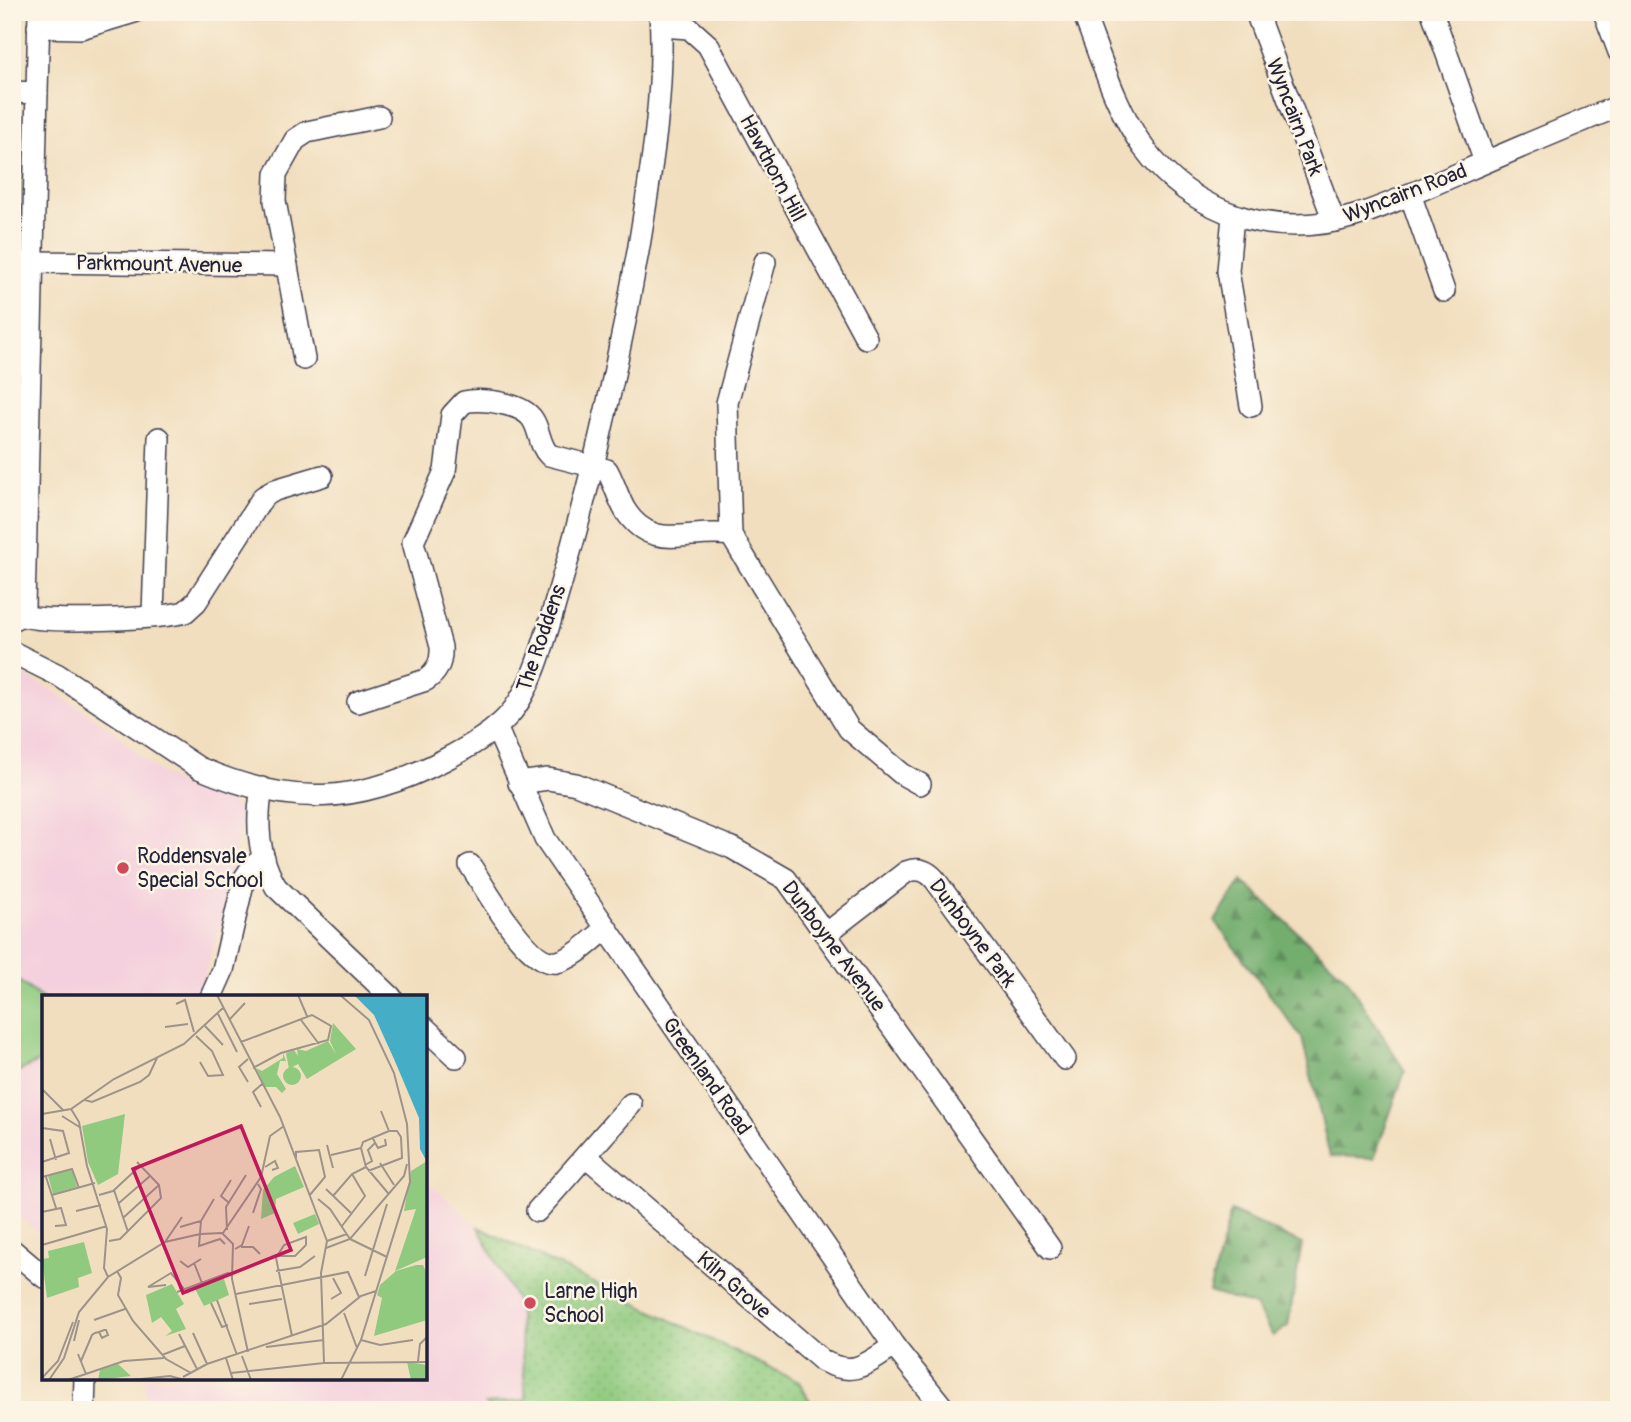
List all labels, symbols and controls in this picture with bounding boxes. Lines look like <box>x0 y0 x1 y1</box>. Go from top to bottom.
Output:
street label: Wyncairn Park <box>1260 55 1329 180</box>
street label: Hawthorn Hill <box>733 110 812 227</box>
street label: Wyncairn Road <box>1339 157 1471 229</box>
street label: Parkmount Avenue <box>76 250 243 279</box>
street label: The Roddens <box>511 581 573 695</box>
place label: Roddensvale Special School <box>137 843 264 894</box>
marker: Roddensvale Special School <box>115 860 131 876</box>
street label: Dunboyne Park <box>923 874 1022 993</box>
street label: Dunboyne Avenue <box>776 875 892 1018</box>
inset map <box>42 995 427 1380</box>
street label: Greenland Road <box>656 1012 757 1140</box>
street label: Kiln Grove <box>691 1246 777 1325</box>
place label: Larne High School <box>544 1278 638 1329</box>
marker: Larne High School <box>522 1295 538 1311</box>

